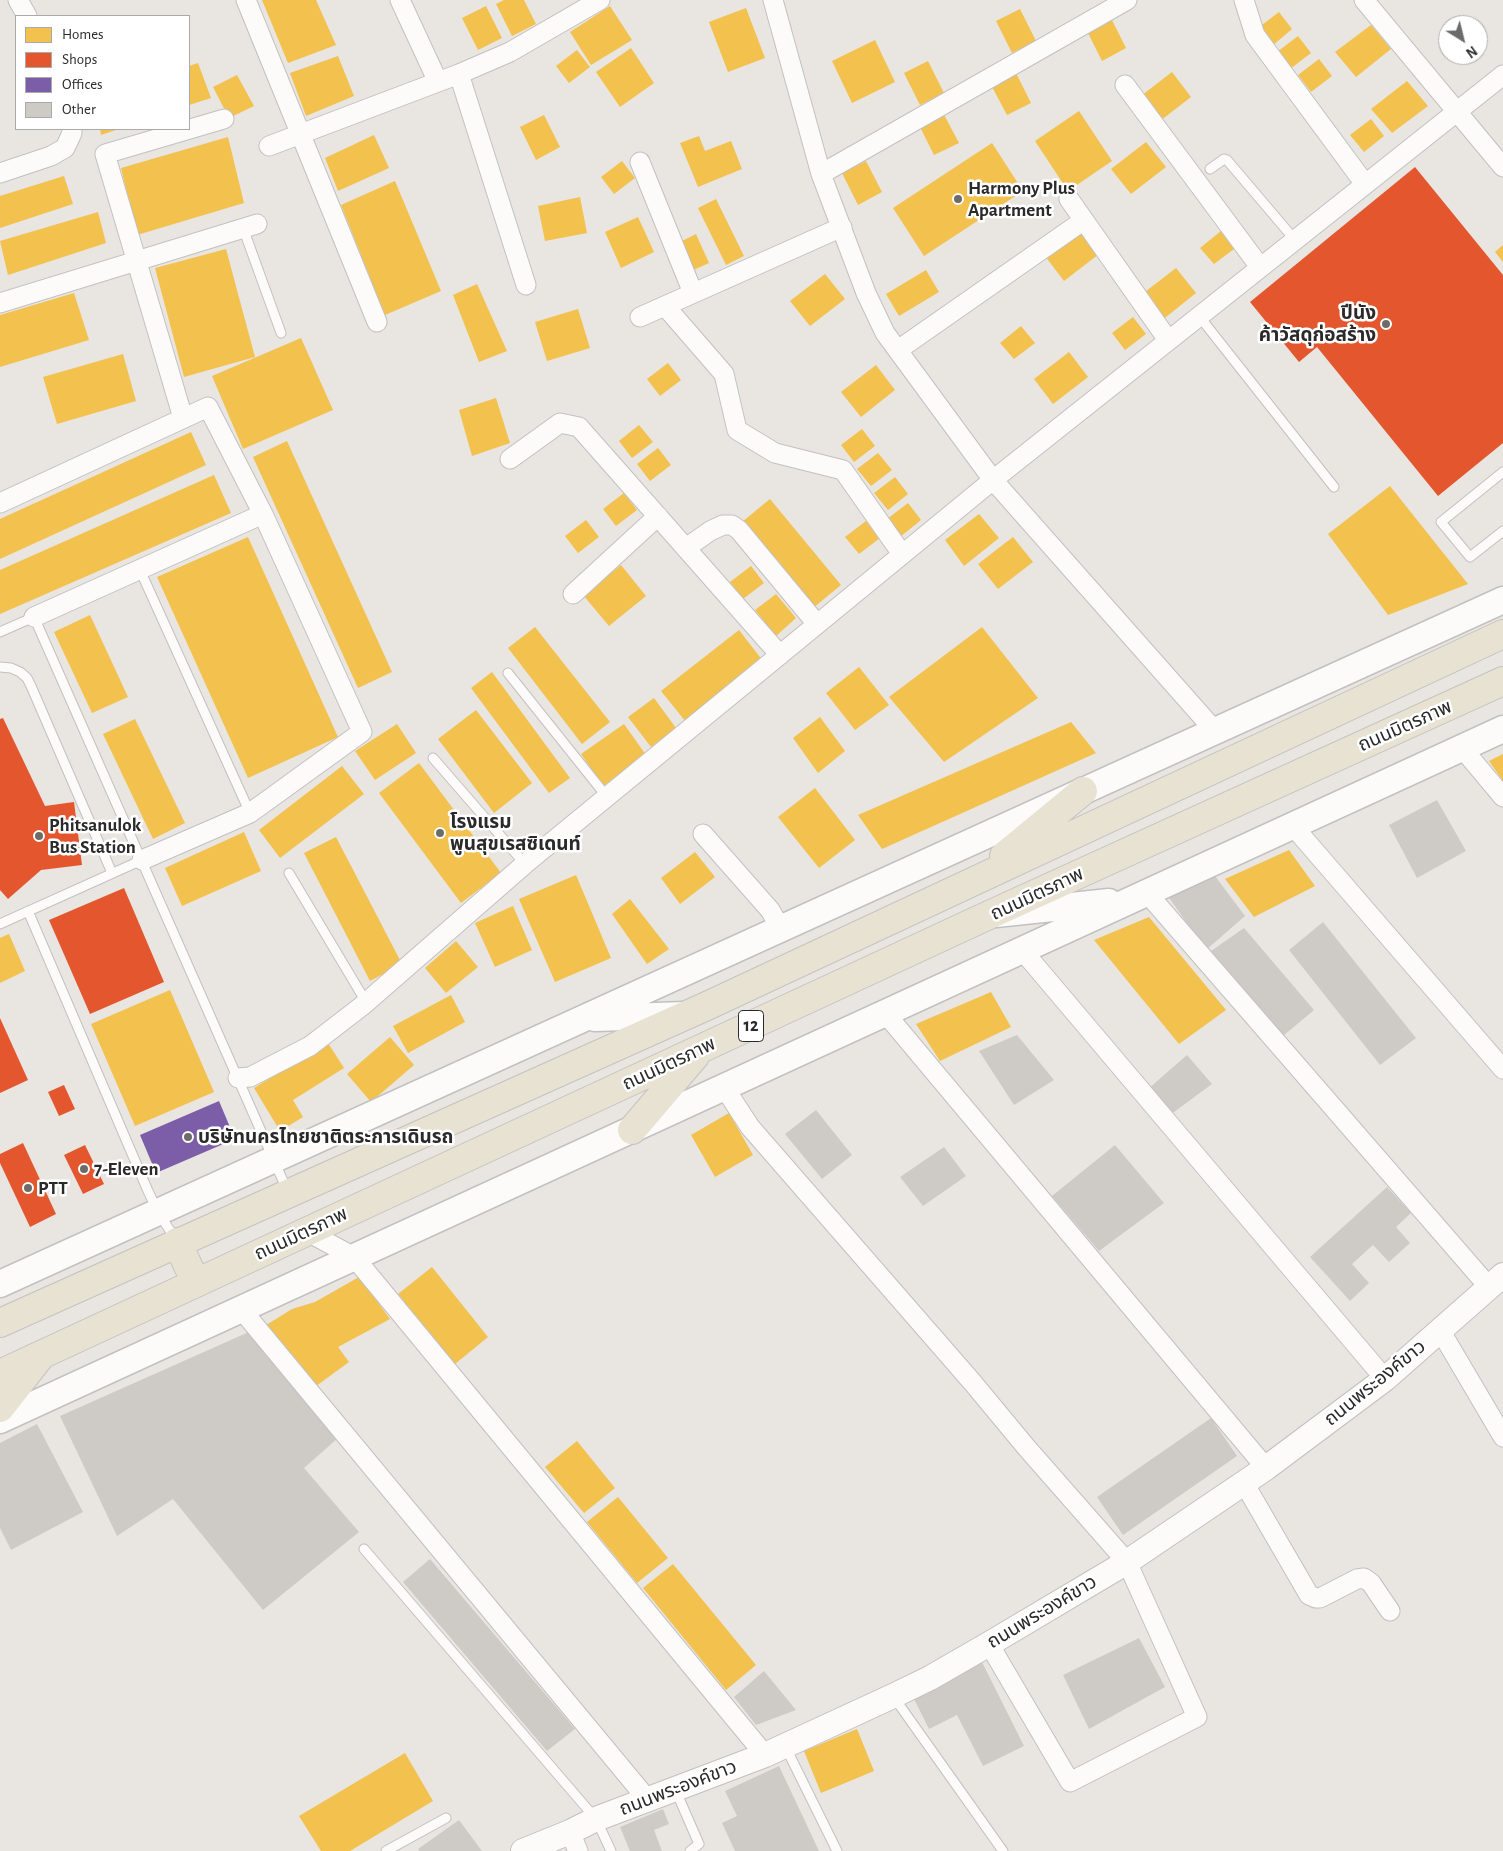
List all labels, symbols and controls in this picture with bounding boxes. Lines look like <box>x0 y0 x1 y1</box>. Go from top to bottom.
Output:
legend <box>15 15 190 130</box>
north arrow <box>1438 15 1488 65</box>
text: Homes <box>62 27 104 42</box>
text: N <box>1463 43 1479 60</box>
text: Shops <box>62 52 97 67</box>
text: Offices <box>62 77 103 92</box>
text: Other <box>62 102 96 117</box>
place label: Harmony Plus Apartment <box>968 177 1075 221</box>
marker: Harmony Plus Apartment <box>952 193 964 205</box>
place label: ปีนัง ค้าวัสดุก่อสร้าง <box>1259 302 1376 346</box>
marker: ปีนัง ค้าวัสดุก่อสร้าง <box>1380 318 1392 330</box>
street label: ถนนมิตรภาพ <box>1355 695 1455 757</box>
place label: โรงแรม พูนสุขเรสซิเดนท์ <box>450 811 581 855</box>
place label: Phitsanulok Bus Station <box>49 814 141 858</box>
marker: โรงแรม พูนสุขเรสซิเดนท์ <box>434 827 446 839</box>
marker: Phitsanulok Bus Station <box>33 830 45 842</box>
street label: ถนนมิตรภาพ <box>987 863 1087 925</box>
road number: 12 <box>738 1010 764 1042</box>
street label: ถนนมิตรภาพ <box>619 1033 719 1095</box>
place label: บริษัทนครไทยชาติตระการเดินรถ <box>198 1126 453 1148</box>
marker: บริษัทนครไทยชาติตระการเดินรถ <box>182 1131 194 1143</box>
place label: 7-Eleven <box>94 1158 158 1180</box>
marker: 7-Eleven <box>78 1163 90 1175</box>
place label: PTT <box>38 1177 68 1199</box>
marker: PTT <box>22 1182 34 1194</box>
street label: ถนนมิตรภาพ <box>251 1203 351 1265</box>
street label: ถนนพระองค์ขาว <box>1320 1335 1430 1431</box>
street label: ถนนพระองค์ขาว <box>983 1570 1101 1654</box>
street label: ถนนพระองค์ขาว <box>616 1755 740 1821</box>

